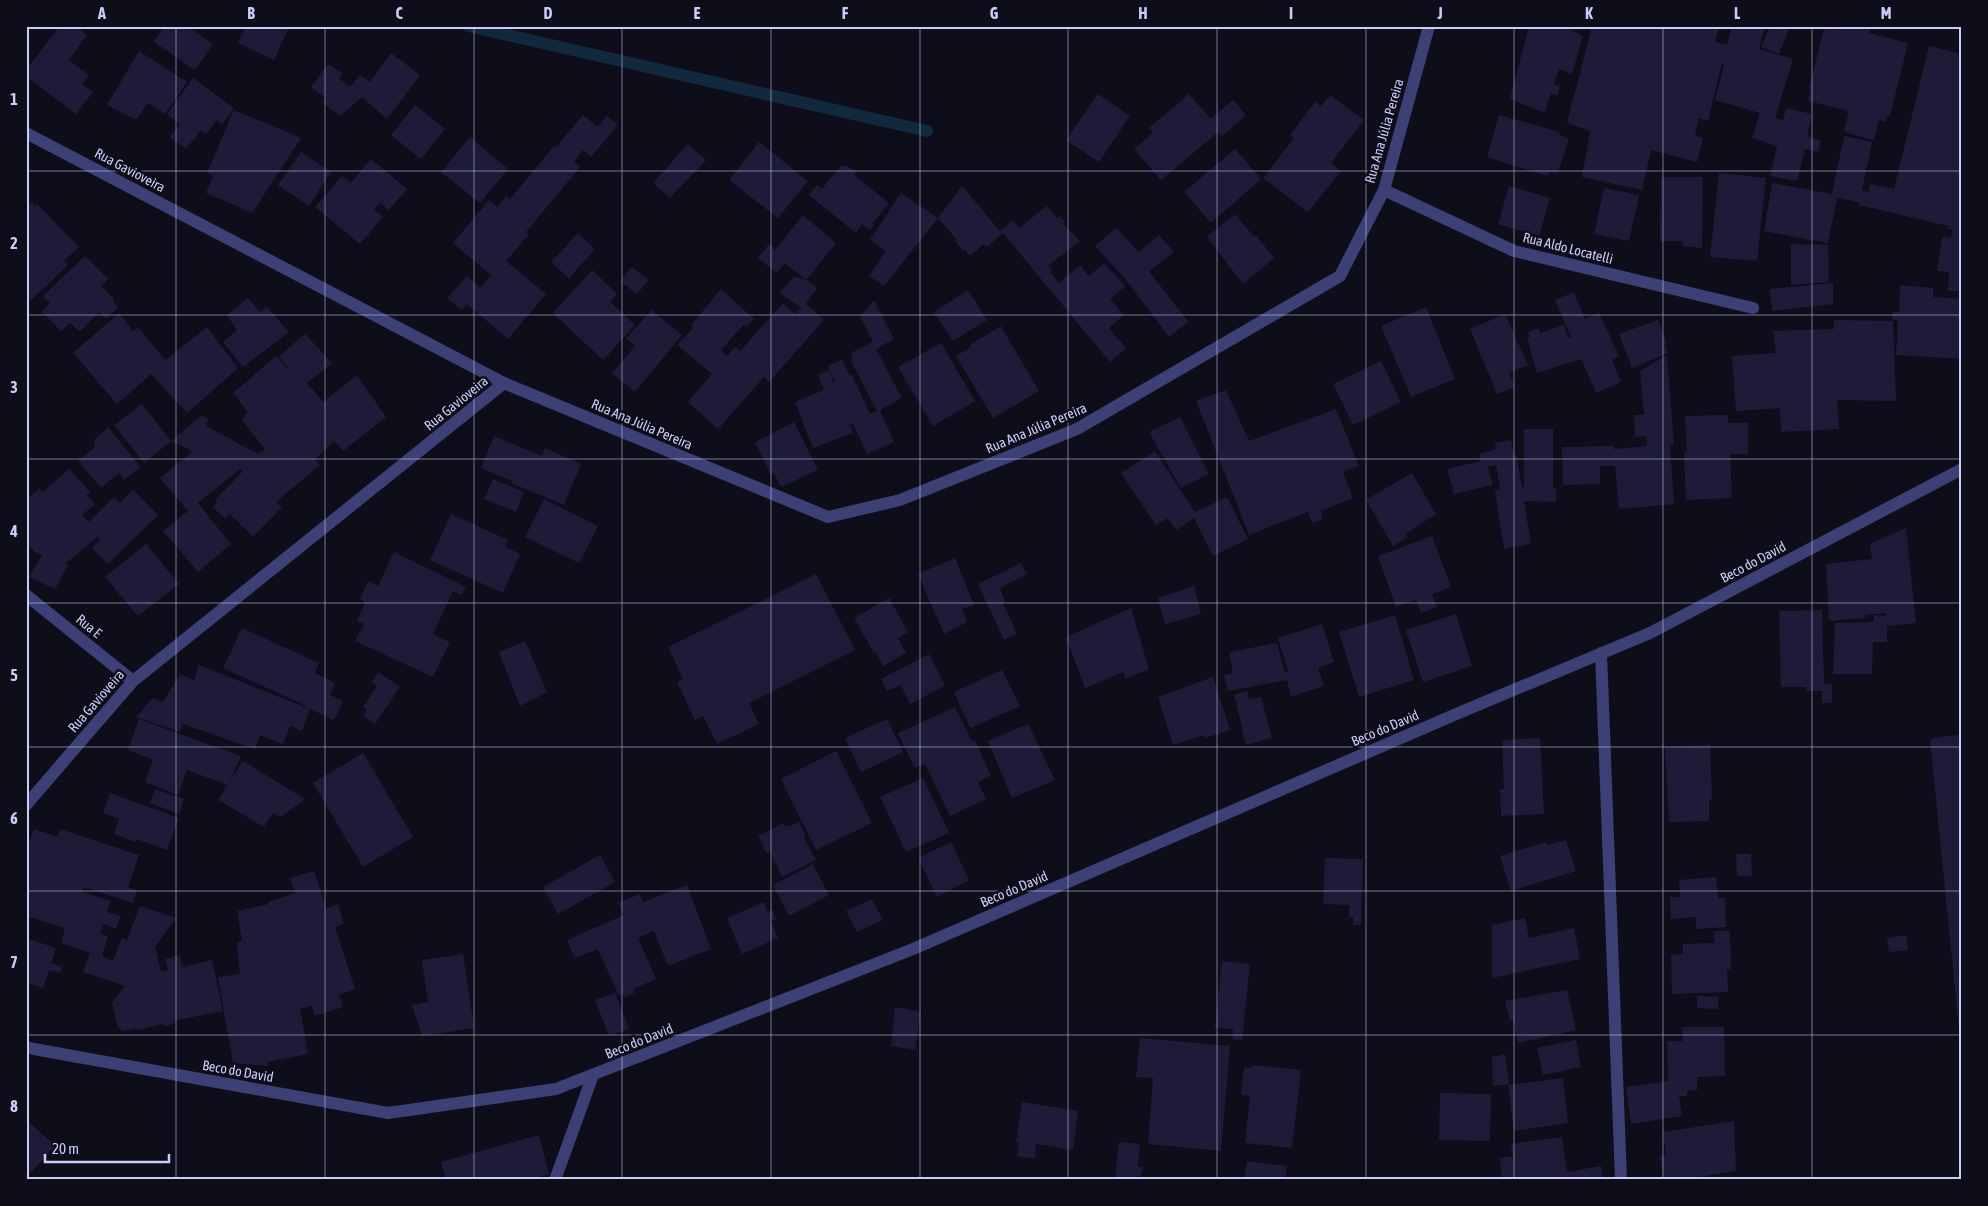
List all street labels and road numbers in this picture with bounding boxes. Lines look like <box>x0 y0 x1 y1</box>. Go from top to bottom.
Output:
street label: Rua Ana Júlia Pereira <box>1361 77 1407 185</box>
street label: Rua Gavioveira <box>92 145 168 195</box>
street label: Rua Aldo Locatelli <box>1521 229 1615 267</box>
street label: Rua Gavioveira <box>421 373 491 433</box>
street label: Rua Ana Júlia Pereira <box>589 396 695 452</box>
street label: Rua Ana Júlia Pereira <box>983 400 1089 456</box>
street label: Beco do David <box>1718 538 1788 586</box>
street label: Rua E <box>73 611 105 641</box>
street label: Rua Gavioveira <box>65 667 127 735</box>
street label: Beco do David <box>1349 707 1421 749</box>
street label: Beco do David <box>978 868 1050 910</box>
street label: Beco do David <box>603 1020 675 1062</box>
street label: Beco do David <box>201 1057 275 1085</box>

